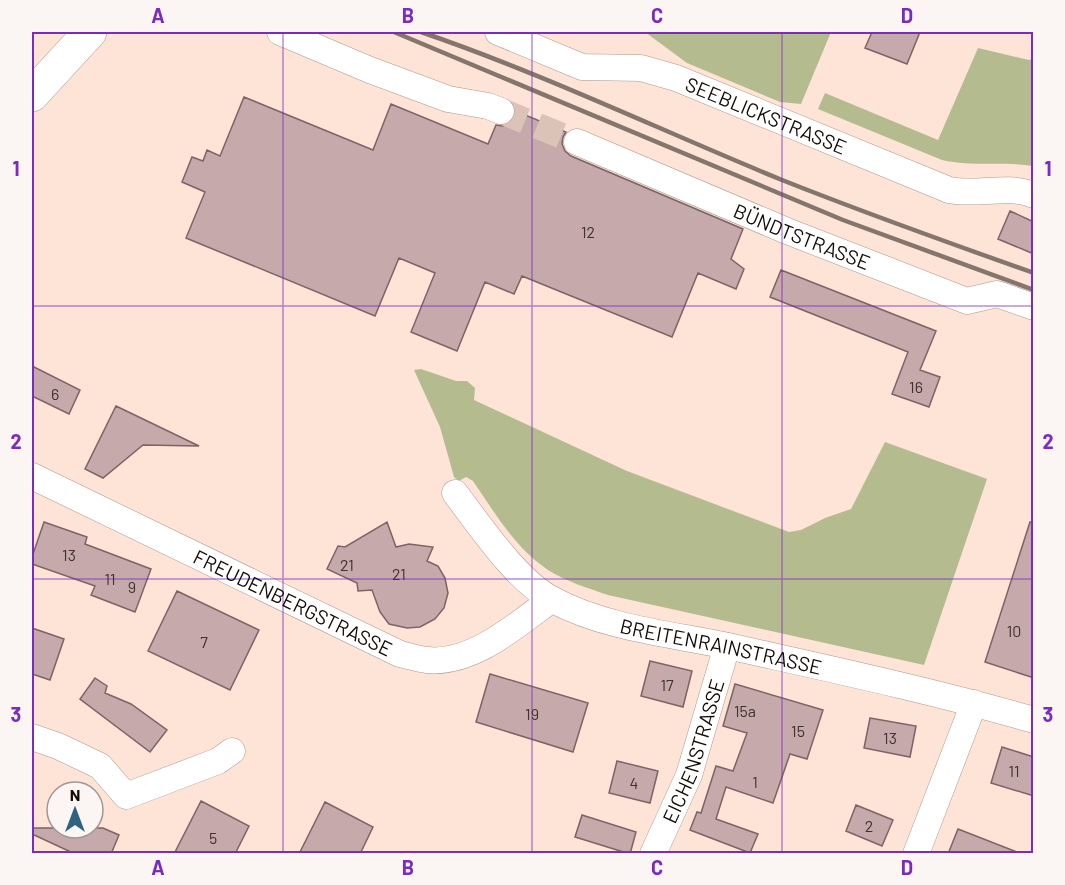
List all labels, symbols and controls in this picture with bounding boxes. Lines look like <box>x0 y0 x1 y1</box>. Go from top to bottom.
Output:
text: A <box>151 3 165 27</box>
text: B <box>402 3 414 27</box>
text: C <box>651 3 663 27</box>
text: D <box>901 3 913 27</box>
street label: SEEBLICKSTRASSE <box>682 71 850 159</box>
text: 1 <box>12 156 20 180</box>
text: 1 <box>1044 156 1052 180</box>
street label: BÜNDTSTRASSE <box>730 198 874 274</box>
house number: 12 <box>581 222 595 241</box>
house number: 16 <box>909 377 923 396</box>
house number: 6 <box>51 384 59 403</box>
text: 2 <box>10 429 22 453</box>
text: 2 <box>1042 429 1054 453</box>
street label: FREUDENBERGSTRASSE <box>190 544 396 661</box>
house number: 13 <box>62 545 76 564</box>
house number: 21 <box>340 555 354 574</box>
house number: 21 <box>392 564 406 583</box>
house number: 11 <box>104 569 116 588</box>
house number: 9 <box>128 577 136 596</box>
street label: BREITENRAINSTRASSE <box>618 613 824 679</box>
house number: 10 <box>1007 621 1021 640</box>
house number: 7 <box>200 632 208 651</box>
house number: 17 <box>660 675 674 694</box>
street label: EICHENSTRASSE <box>657 676 729 827</box>
house number: 15a <box>734 701 756 720</box>
text: 3 <box>11 702 21 726</box>
text: 3 <box>1043 702 1053 726</box>
house number: 19 <box>525 704 539 723</box>
house number: 15 <box>791 721 805 740</box>
house number: 13 <box>883 728 897 747</box>
house number: 11 <box>1008 761 1020 780</box>
house number: 1 <box>752 772 758 791</box>
house number: 4 <box>630 773 638 792</box>
north arrow <box>45 780 105 840</box>
text: N <box>70 785 80 804</box>
house number: 2 <box>865 816 873 835</box>
house number: 5 <box>209 828 217 847</box>
text: A <box>151 855 165 879</box>
text: B <box>402 855 414 879</box>
text: C <box>651 855 663 879</box>
text: D <box>901 855 913 879</box>

